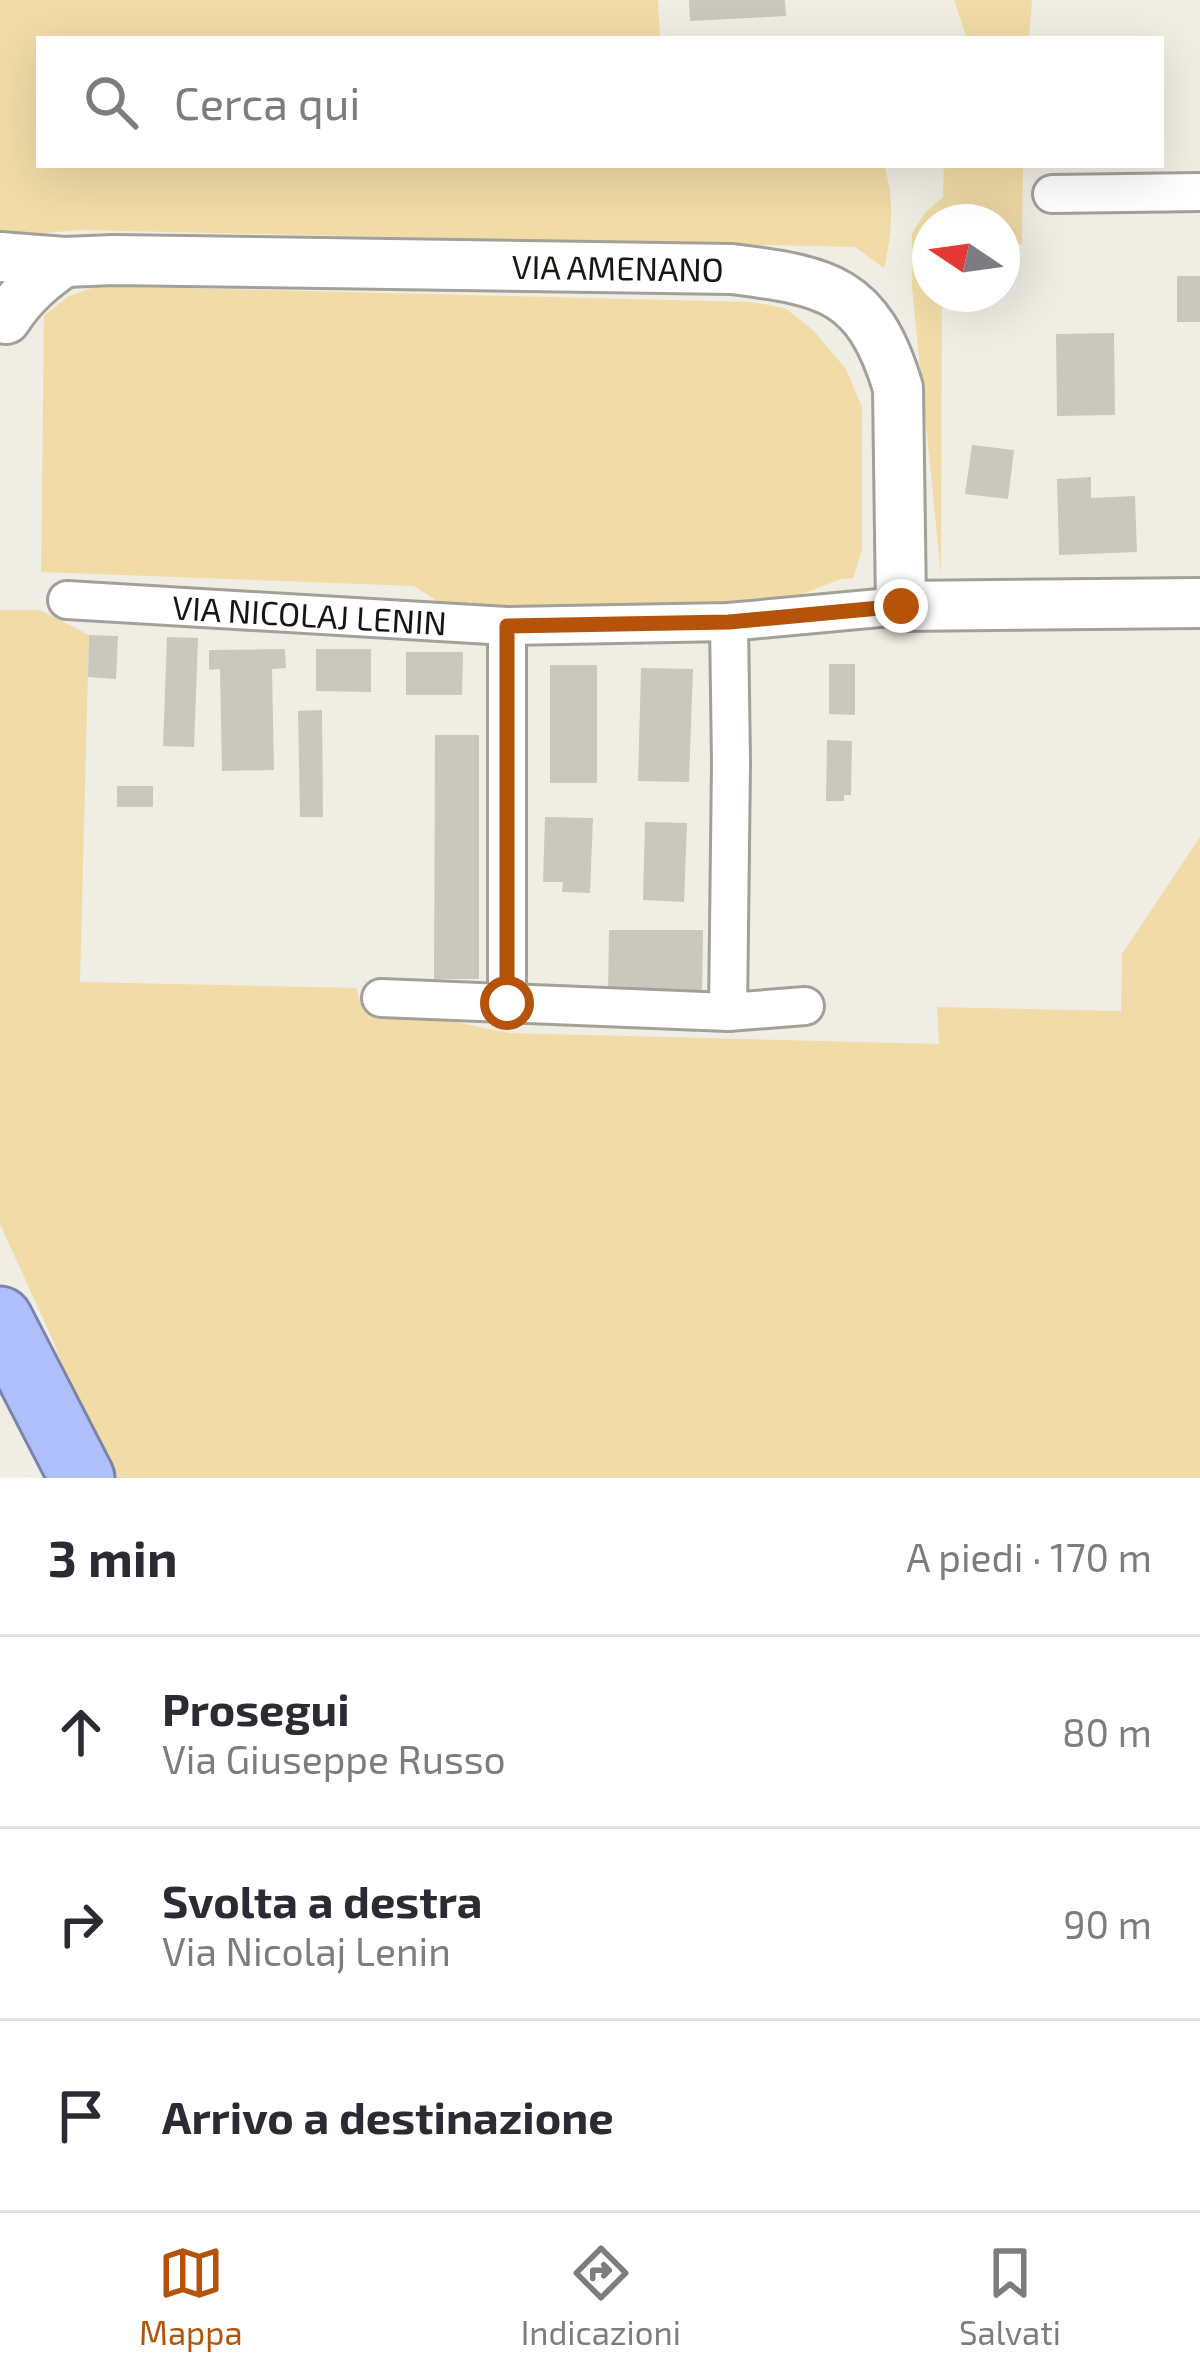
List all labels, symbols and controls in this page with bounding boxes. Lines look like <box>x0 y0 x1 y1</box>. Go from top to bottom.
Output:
search box <box>36 36 1164 168</box>
icon: search <box>78 69 144 135</box>
text: Cerca qui <box>174 75 360 129</box>
north arrow <box>912 204 1020 312</box>
street label: VIA AMENANO <box>511 246 724 289</box>
route end <box>874 579 928 633</box>
street label: VIA NICOLAJ LENIN <box>171 586 448 642</box>
route start <box>480 976 534 1030</box>
text: 3 min <box>48 1526 178 1587</box>
text: A piedi · 170 m <box>906 1533 1152 1580</box>
text: Prosegui <box>162 1681 350 1735</box>
icon: ahead <box>48 1699 114 1765</box>
text: 80 m <box>1062 1708 1152 1755</box>
text: Via Giuseppe Russo <box>162 1735 506 1782</box>
text: Svolta a destra <box>162 1873 482 1927</box>
icon: right <box>48 1891 114 1957</box>
text: 90 m <box>1063 1900 1152 1947</box>
text: Via Nicolaj Lenin <box>162 1927 451 1974</box>
icon: arrive <box>48 2083 114 2149</box>
text: Arrivo a destinazione <box>162 2089 614 2143</box>
tab: Mappa <box>139 2240 243 2352</box>
tab: Indicazioni <box>521 2240 681 2352</box>
tab: Salvati <box>959 2240 1061 2352</box>

